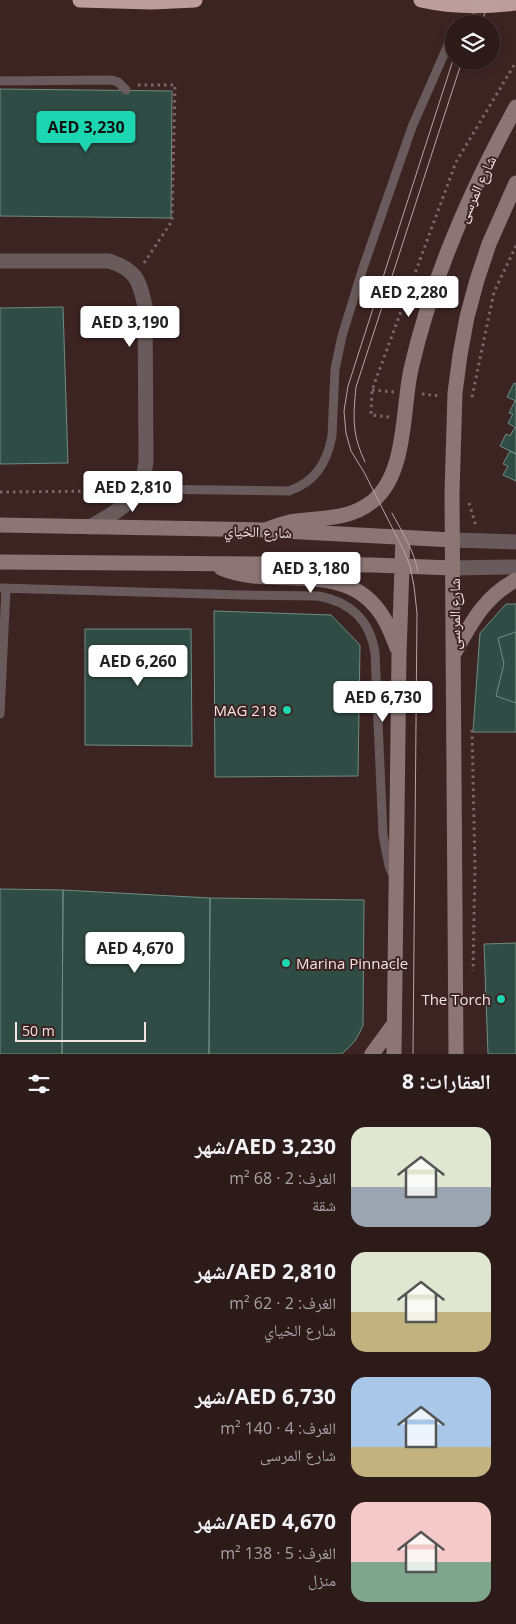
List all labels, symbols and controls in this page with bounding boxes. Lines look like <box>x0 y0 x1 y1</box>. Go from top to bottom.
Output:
map controls <box>445 15 500 70</box>
button: layers <box>445 15 500 70</box>
pin: AED 3,230 <box>29 110 143 153</box>
text: AED 3,230 <box>47 116 125 138</box>
street label: شارع المرسى <box>452 152 501 226</box>
pin: AED 2,280 <box>352 276 466 318</box>
text: AED 2,280 <box>370 281 448 303</box>
pin: AED 3,190 <box>73 306 187 348</box>
text: AED 3,190 <box>91 311 169 333</box>
pin: AED 2,810 <box>76 470 190 513</box>
text: AED 2,810 <box>94 476 172 498</box>
street label: شارع الخياي <box>224 520 292 545</box>
pin: AED 3,180 <box>254 552 368 594</box>
text: AED 3,180 <box>272 557 350 579</box>
street label: شارع المرسى <box>444 578 465 650</box>
pin: AED 6,260 <box>81 644 195 687</box>
text: AED 6,260 <box>99 650 177 672</box>
pin: AED 6,730 <box>326 680 440 723</box>
text: AED 6,730 <box>344 686 422 708</box>
place label: MAG 218 <box>213 700 277 720</box>
marker: MAG 218 <box>281 704 293 716</box>
pin: AED 4,670 <box>78 932 192 974</box>
text: AED 4,670 <box>96 937 174 959</box>
place label: Marina Pinnacle <box>296 953 408 973</box>
marker: Marina Pinnacle <box>280 957 292 969</box>
place label: The Torch <box>421 989 491 1009</box>
marker: The Torch <box>495 993 507 1005</box>
scale bar <box>15 1019 146 1042</box>
text: 50 m <box>22 1021 55 1040</box>
text: العقارات: 8 <box>402 1067 491 1095</box>
icon: filters <box>25 1070 53 1098</box>
text: AED 3,230/شهر <box>195 1132 336 1160</box>
icon: home <box>391 1147 451 1207</box>
text: الغرف: 2 · 68 m² <box>229 1167 336 1189</box>
text: شقة <box>312 1194 336 1216</box>
text: AED 2,810/شهر <box>195 1257 336 1285</box>
icon: home <box>391 1272 451 1332</box>
text: الغرف: 2 · 62 m² <box>229 1292 336 1314</box>
text: شارع الخياي <box>264 1319 336 1341</box>
text: AED 6,730/شهر <box>195 1382 336 1410</box>
icon: home <box>391 1397 451 1457</box>
text: الغرف: 4 · 140 m² <box>220 1417 336 1439</box>
text: شارع المرسى <box>260 1444 336 1466</box>
text: AED 4,670/شهر <box>195 1507 336 1535</box>
icon: home <box>391 1522 451 1582</box>
text: الغرف: 5 · 138 m² <box>220 1542 336 1564</box>
text: منزل <box>308 1569 336 1591</box>

